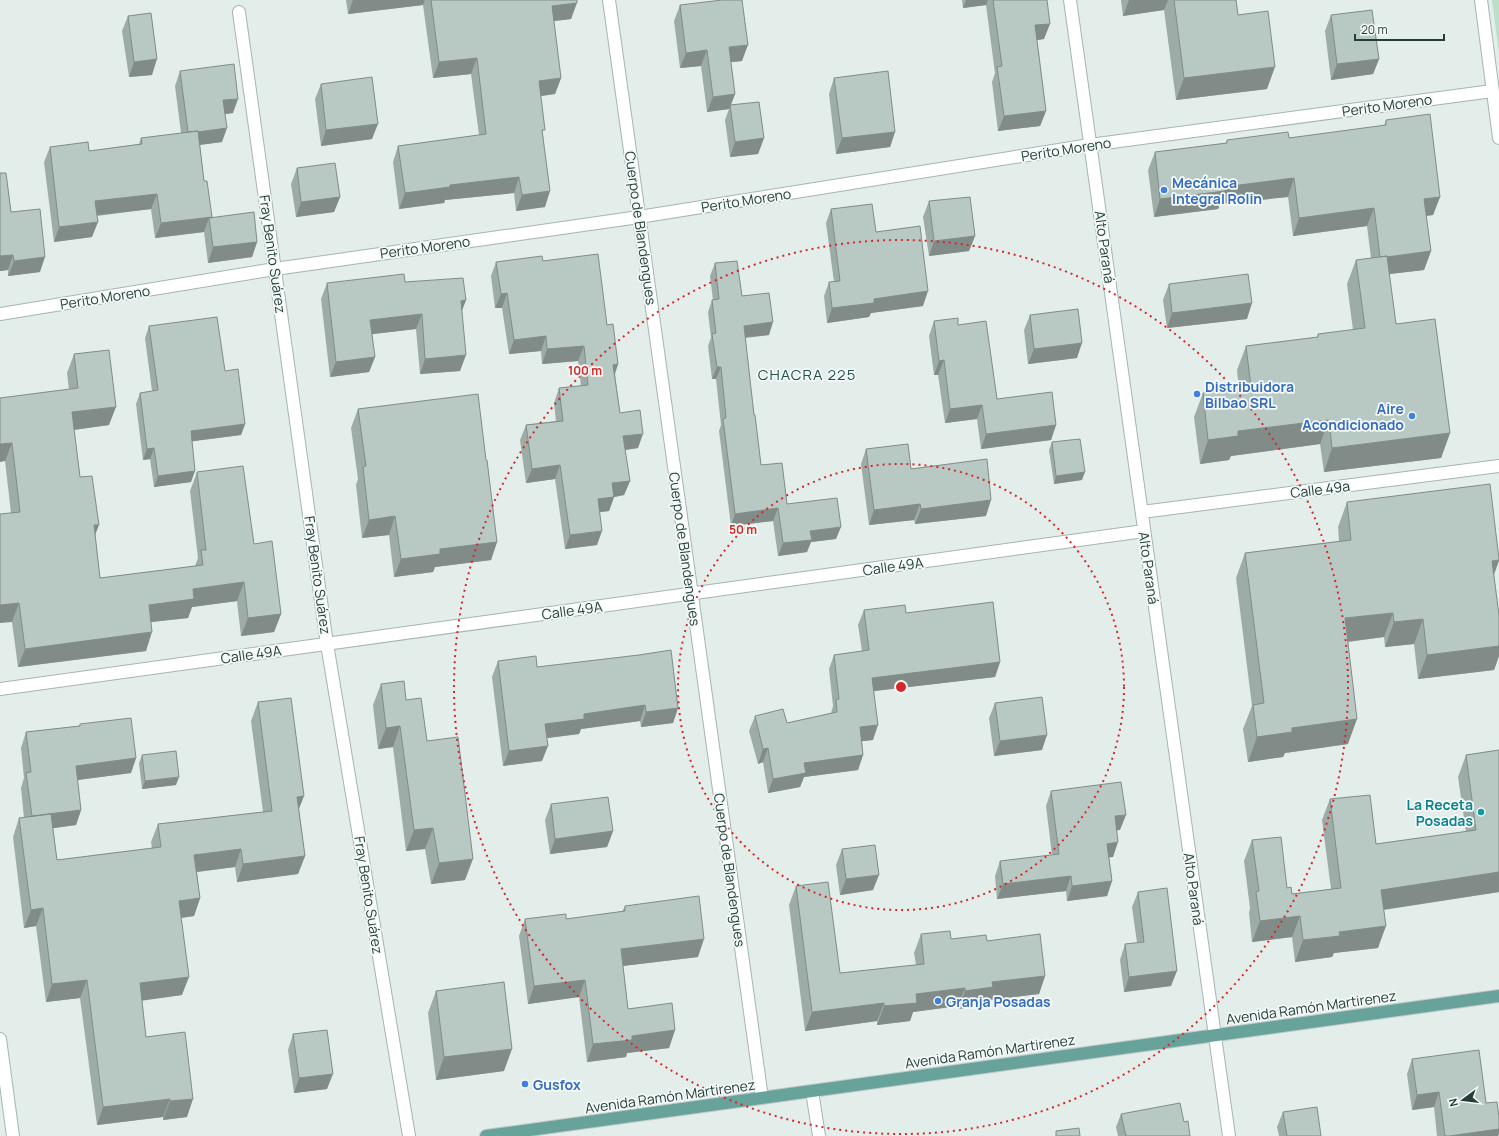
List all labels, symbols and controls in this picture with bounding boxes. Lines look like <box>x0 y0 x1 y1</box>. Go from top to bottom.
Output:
scale bar <box>1355 16 1444 42</box>
text: 20 m <box>1361 21 1388 38</box>
street label: Perito Moreno <box>1341 89 1433 121</box>
street label: Perito Moreno <box>1020 133 1112 165</box>
street label: Cuerpo de Blandengues <box>621 150 661 306</box>
place label: Mecánica Integral Rolin <box>1172 173 1262 208</box>
street label: Perito Moreno <box>700 184 792 216</box>
marker: Mecánica Integral Rolin <box>1159 185 1169 195</box>
street label: Fray Benito Suárez <box>255 194 291 314</box>
street label: Alto Paraná <box>1091 209 1119 285</box>
street label: Perito Moreno <box>379 231 471 263</box>
street label: Perito Moreno <box>59 281 151 313</box>
text: 100 m <box>568 362 602 379</box>
district label: CHACRA 225 <box>758 364 856 385</box>
place label: Distribuidora Bilbao SRL <box>1205 377 1294 412</box>
marker: Distribuidora Bilbao SRL <box>1192 389 1202 399</box>
place label: Aire Acondicionado <box>1302 399 1404 434</box>
marker: Aire Acondicionado <box>1407 411 1417 421</box>
street label: Cuerpo de Blandengues <box>665 471 705 627</box>
street label: Calle 49a <box>1289 476 1351 502</box>
street label: Fray Benito Suárez <box>300 515 336 635</box>
text: 50 m <box>729 521 757 538</box>
street label: Alto Paraná <box>1135 530 1163 606</box>
street label: Calle 49A <box>861 552 925 580</box>
street label: Calle 49A <box>540 596 604 624</box>
street label: Calle 49A <box>219 640 283 668</box>
centre of rings <box>894 680 908 694</box>
street label: Cuerpo de Blandengues <box>710 792 750 948</box>
place label: La Receta Posadas <box>1407 795 1473 830</box>
marker: La Receta Posadas <box>1476 807 1486 817</box>
street label: Fray Benito Suárez <box>350 835 388 955</box>
street label: Alto Paraná <box>1180 851 1208 927</box>
street label: Avenida Ramón Martirenez <box>1225 986 1397 1028</box>
place label: Granja Posadas <box>946 992 1051 1011</box>
marker: Granja Posadas <box>933 996 943 1006</box>
street label: Avenida Ramón Martirenez <box>904 1030 1076 1072</box>
place label: Gusfox <box>533 1075 581 1094</box>
street label: Avenida Ramón Martirenez <box>584 1075 756 1117</box>
marker: Gusfox <box>520 1079 530 1089</box>
north arrow <box>1443 1080 1483 1120</box>
text: N <box>1445 1097 1461 1108</box>

